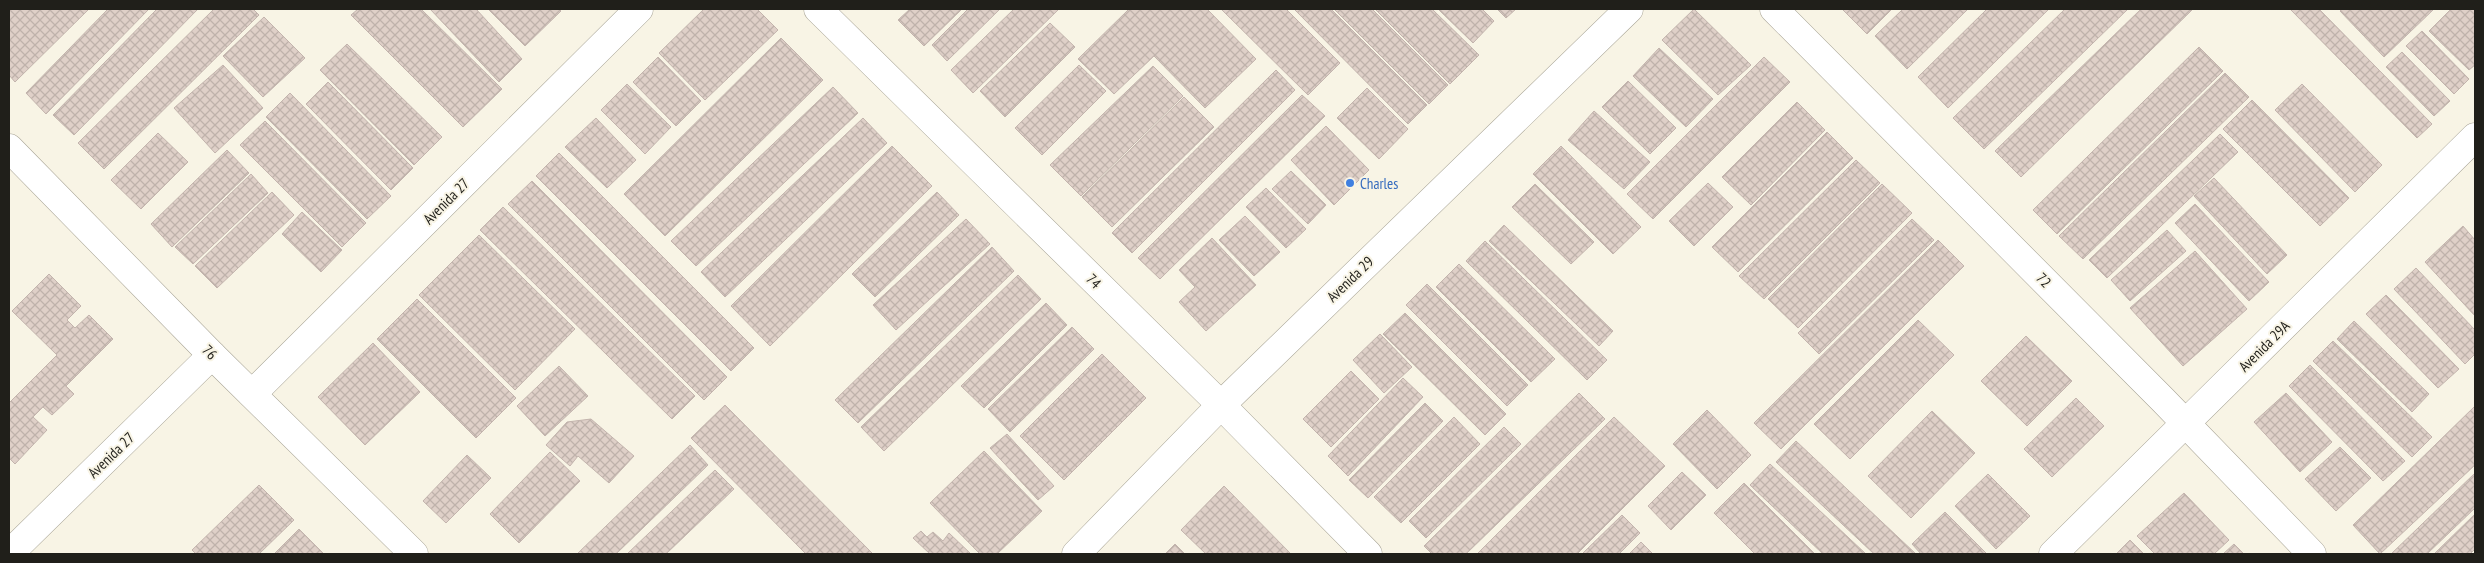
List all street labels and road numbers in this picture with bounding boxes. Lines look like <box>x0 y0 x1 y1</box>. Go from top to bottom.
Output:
street label: Avenida 27 <box>419 174 473 228</box>
street label: Avenida 29 <box>1323 252 1377 306</box>
street label: 72 <box>2033 269 2055 291</box>
street label: 74 <box>1083 270 1106 293</box>
street label: Avenida 29A <box>2234 316 2294 376</box>
street label: 76 <box>199 341 222 364</box>
street label: Avenida 27 <box>84 428 138 482</box>

